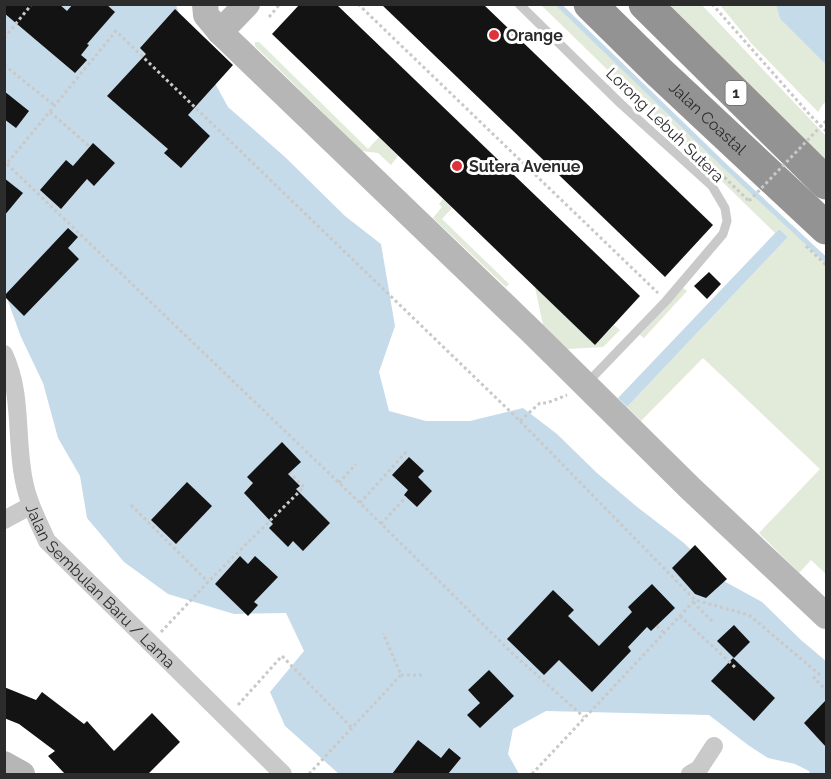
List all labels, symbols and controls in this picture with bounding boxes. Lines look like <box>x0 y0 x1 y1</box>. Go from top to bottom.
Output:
place label: Orange <box>506 26 563 45</box>
marker: Orange <box>487 28 501 42</box>
street label: Lorong Lebuh Sutera <box>602 64 728 186</box>
street label: Jalan Coastal <box>666 77 751 159</box>
road number: 1 <box>726 81 746 105</box>
place label: Sutera Avenue <box>469 157 581 176</box>
marker: Sutera Avenue <box>450 159 464 173</box>
street label: Jalan Sembulan Baru / Lama <box>22 501 179 672</box>

